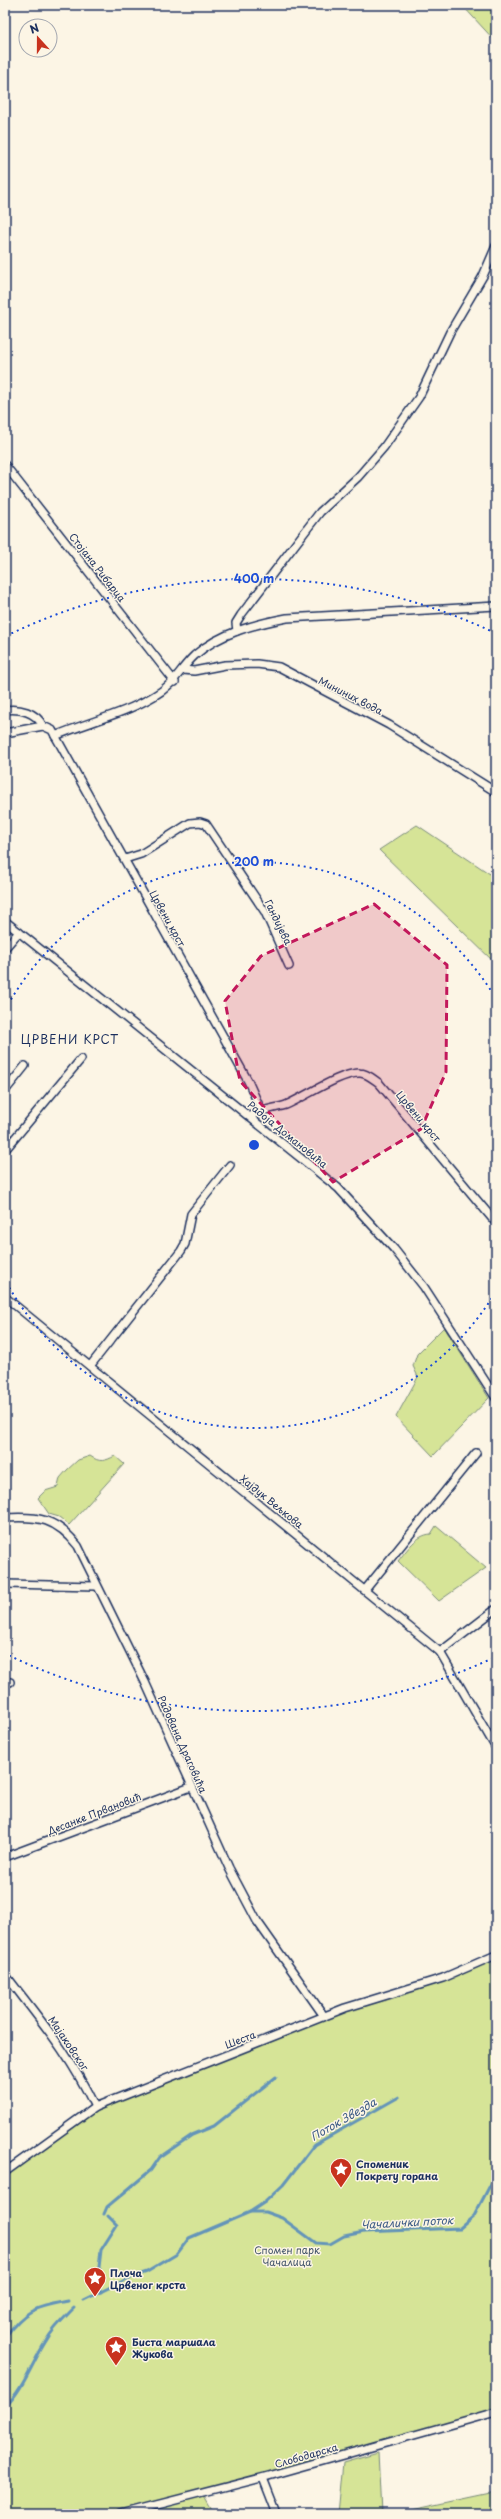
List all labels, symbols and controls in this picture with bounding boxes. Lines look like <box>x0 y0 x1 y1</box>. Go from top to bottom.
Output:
north arrow <box>18 18 58 58</box>
text: N <box>27 19 42 38</box>
street label: Стојана Рибарца <box>66 529 130 605</box>
text: 400 m <box>234 569 274 587</box>
street label: Мининих вода <box>316 672 387 718</box>
text: 200 m <box>234 852 274 870</box>
street label: Црвени крст <box>146 887 190 949</box>
street label: Гандијева <box>262 897 297 948</box>
district label: ЦРВЕНИ КРСТ <box>21 1030 119 1048</box>
street label: Црвени крст <box>393 1087 445 1145</box>
street label: Радоја Домановића <box>245 1097 332 1171</box>
centre of rings <box>247 1138 261 1152</box>
street label: Хајдук Вељкова <box>236 1471 308 1533</box>
street label: Радована Драговића <box>155 1693 212 1796</box>
street label: Десанке Првановић <box>44 1788 143 1838</box>
street label: Мајаковског <box>45 2013 93 2074</box>
street label: Шеста <box>222 2026 258 2052</box>
water label: Поток Звезда <box>307 2093 380 2145</box>
place icon: Споменик Покрету горана <box>328 2156 354 2189</box>
place label: Споменик Покрету горана <box>356 2156 438 2183</box>
water label: Чачалички поток <box>360 2211 455 2233</box>
park label: Спомен парк Чачалица <box>254 2242 320 2269</box>
place icon: Плоча Црвеног крста <box>82 2265 108 2298</box>
place label: Плоча Црвеног крста <box>110 2265 186 2292</box>
place icon: Биста маршала Жукова <box>103 2334 129 2367</box>
place label: Биста маршала Жукова <box>132 2334 216 2362</box>
street label: Слободарска <box>273 2439 340 2471</box>

